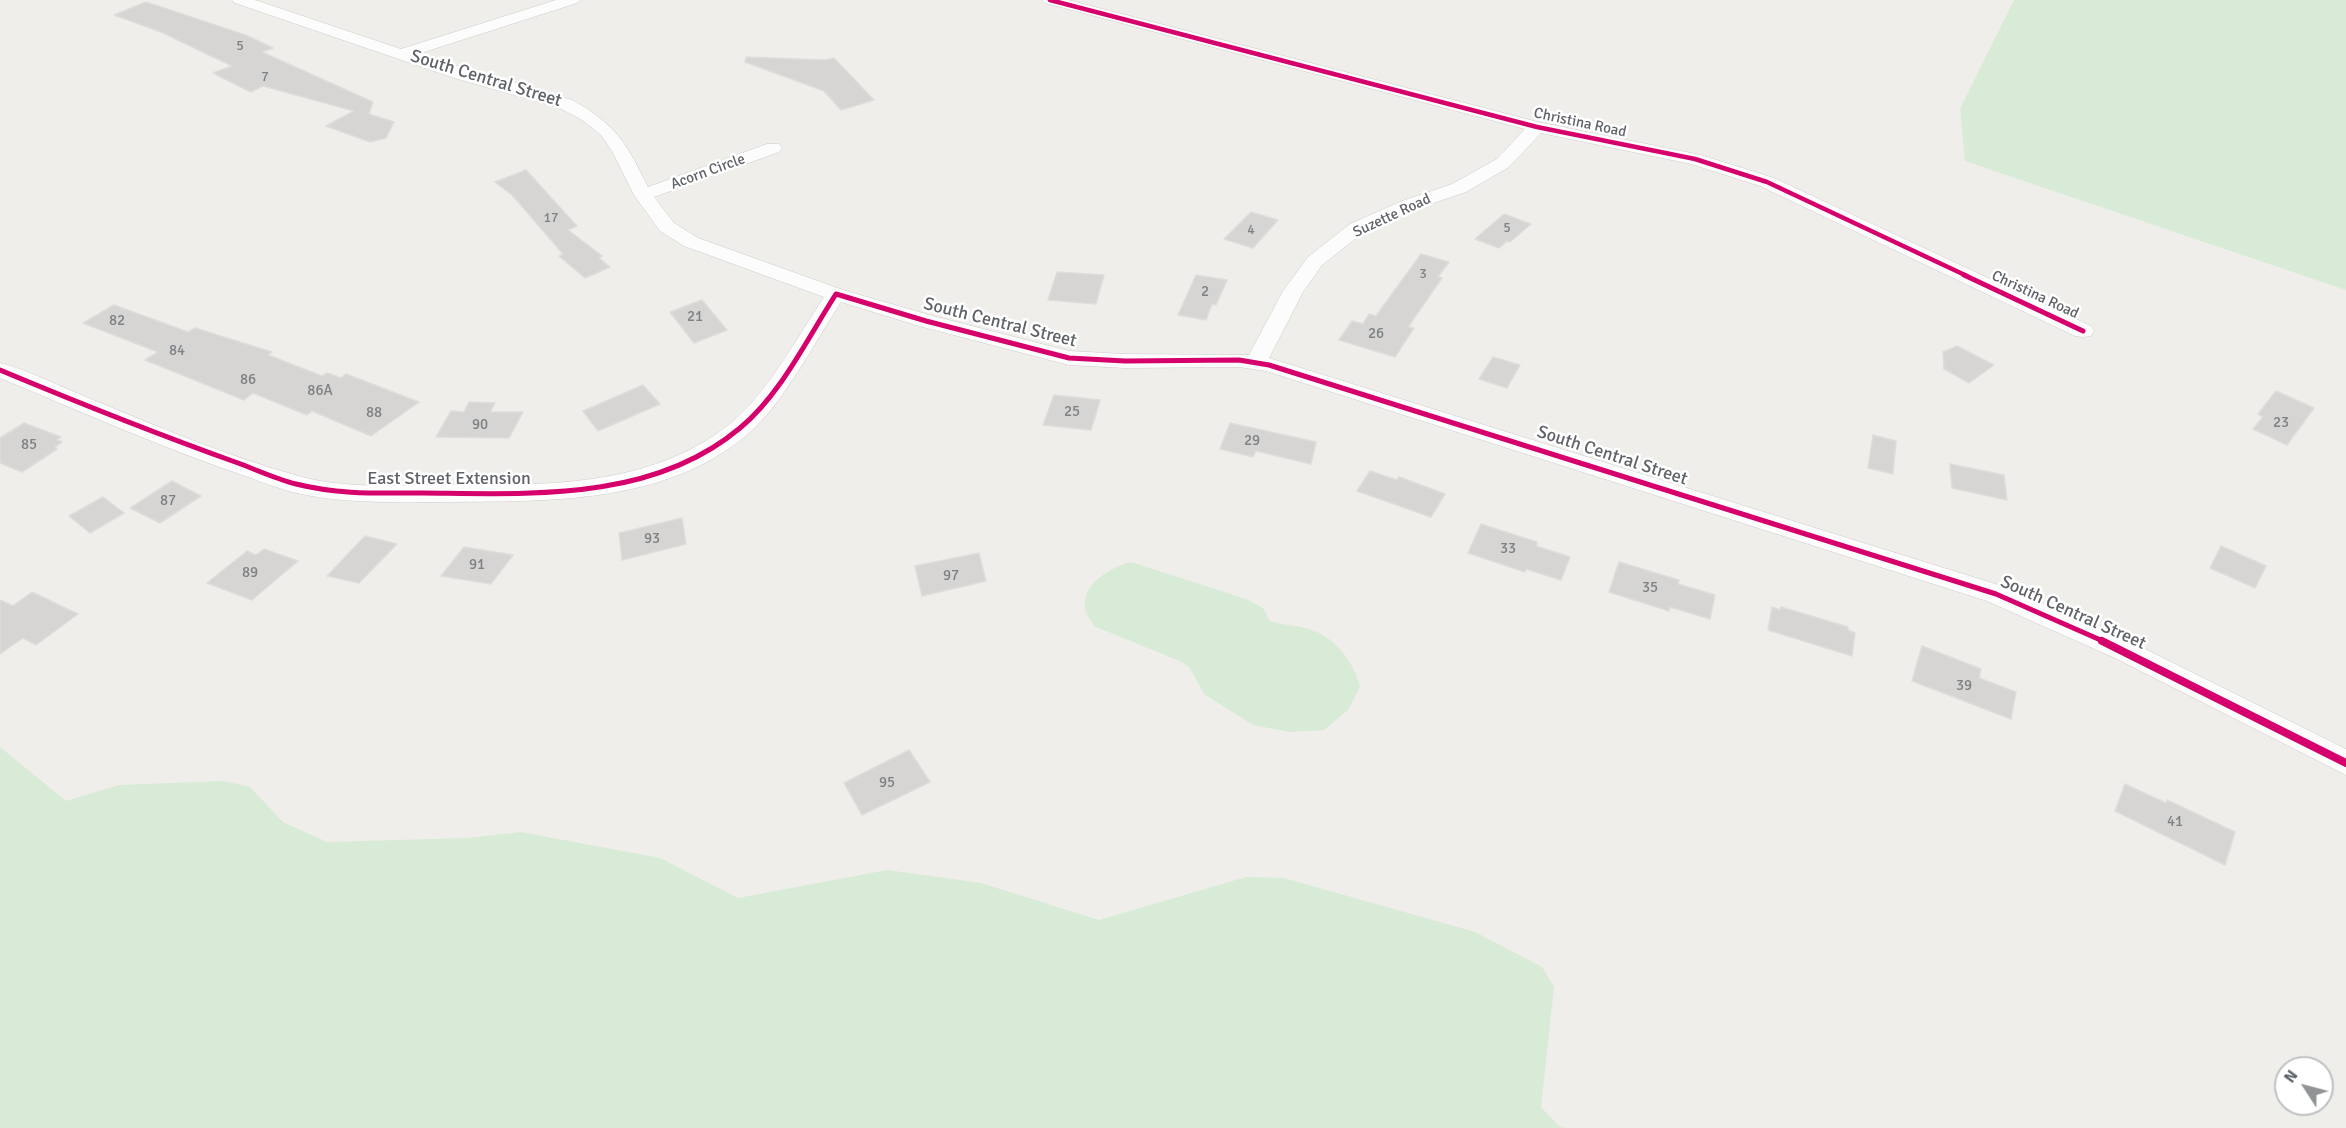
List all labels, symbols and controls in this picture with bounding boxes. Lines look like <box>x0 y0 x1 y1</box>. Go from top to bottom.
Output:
house number: 5 <box>236 38 244 54</box>
street label: South Central Street <box>408 46 564 112</box>
house number: 7 <box>261 69 269 85</box>
street label: Christina Road <box>1532 104 1628 142</box>
street label: Acorn Circle <box>668 150 748 194</box>
street label: Suzette Road <box>1350 190 1434 242</box>
house number: 17 <box>543 210 559 226</box>
house number: 5 <box>1503 220 1511 236</box>
house number: 4 <box>1247 222 1255 238</box>
house number: 3 <box>1419 266 1427 282</box>
street label: Christina Road <box>1988 267 2082 323</box>
house number: 2 <box>1201 283 1209 301</box>
street label: South Central Street <box>921 294 1079 352</box>
house number: 21 <box>687 308 703 326</box>
house number: 82 <box>109 312 125 330</box>
house number: 26 <box>1368 325 1384 343</box>
house number: 84 <box>169 342 185 360</box>
house number: 86 <box>240 371 256 389</box>
house number: 86A <box>307 382 333 400</box>
house number: 25 <box>1064 403 1080 421</box>
house number: 88 <box>366 404 382 422</box>
house number: 23 <box>2273 414 2289 432</box>
house number: 90 <box>472 416 488 434</box>
street label: South Central Street <box>1534 421 1690 491</box>
house number: 29 <box>1244 432 1260 450</box>
house number: 85 <box>21 436 37 454</box>
street label: East Street Extension <box>367 468 531 490</box>
house number: 87 <box>160 492 176 510</box>
house number: 93 <box>644 530 660 548</box>
house number: 33 <box>1500 540 1516 558</box>
house number: 91 <box>469 556 485 574</box>
house number: 89 <box>242 564 258 582</box>
house number: 97 <box>943 567 959 585</box>
street label: South Central Street <box>1997 571 2149 655</box>
house number: 35 <box>1642 579 1658 597</box>
house number: 39 <box>1956 677 1972 695</box>
house number: 95 <box>879 774 895 792</box>
house number: 41 <box>2167 813 2183 831</box>
north arrow <box>2274 1056 2334 1116</box>
text: N <box>2280 1066 2302 1087</box>

